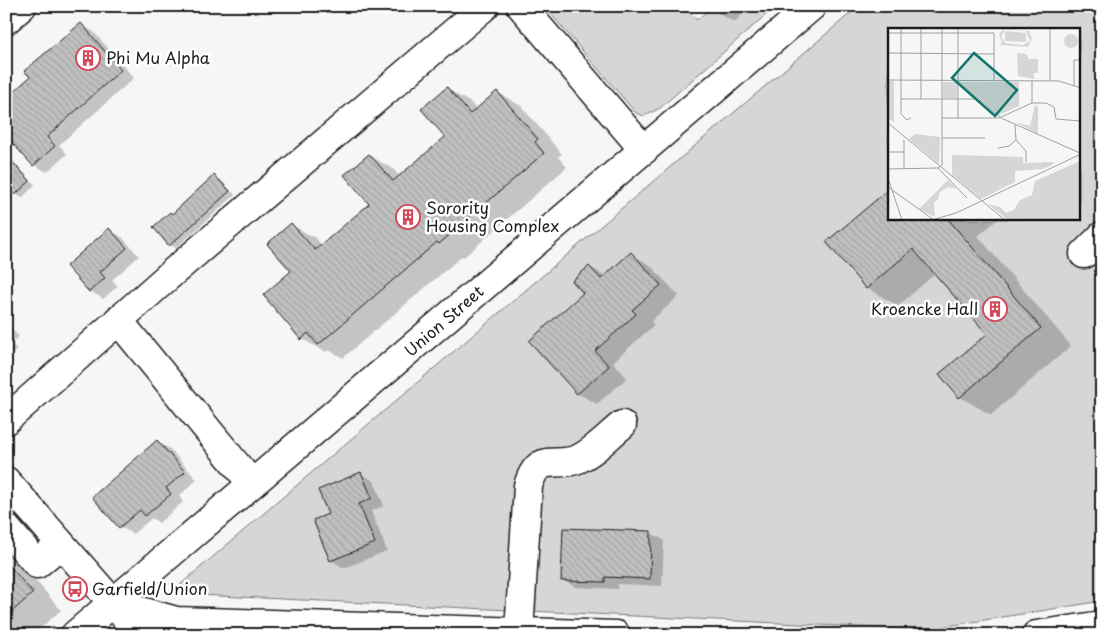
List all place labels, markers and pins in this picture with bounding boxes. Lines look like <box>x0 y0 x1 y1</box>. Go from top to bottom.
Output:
building icon: Phi Mu Alpha <box>75 45 101 71</box>
place label: Phi Mu Alpha <box>106 45 210 69</box>
place label: Sorority Housing Complex <box>426 195 559 237</box>
building icon: Sorority Housing Complex <box>395 204 421 230</box>
place label: Kroencke Hall <box>871 296 978 320</box>
building icon: Kroencke Hall <box>982 296 1008 322</box>
bus stop icon: Garfield/Union <box>62 576 88 602</box>
place label: Garfield/Union <box>92 576 207 600</box>

